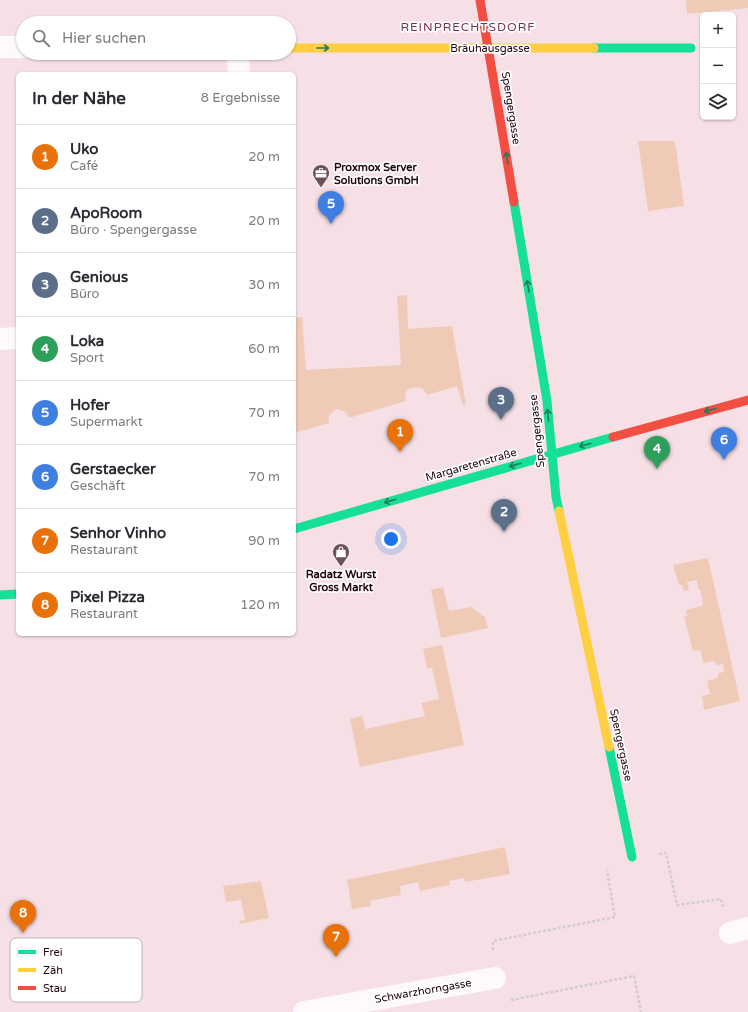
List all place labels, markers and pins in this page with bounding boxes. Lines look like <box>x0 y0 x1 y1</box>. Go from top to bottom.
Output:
place label: Proxmox Server Solutions GmbH <box>334 161 419 187</box>
office icon: Proxmox Server Solutions GmbH <box>311 163 331 188</box>
pin: 5 <box>318 191 344 224</box>
pin: 3 <box>488 387 514 420</box>
pin: 1 <box>387 419 413 452</box>
pin: 6 <box>711 427 737 460</box>
pin: 4 <box>644 436 670 469</box>
pin: 2 <box>491 499 517 532</box>
shop icon: Radatz Wurst Gross Markt <box>331 542 351 567</box>
place label: Radatz Wurst Gross Markt <box>306 568 377 594</box>
pin: 8 <box>10 900 36 933</box>
pin: 7 <box>323 924 349 957</box>

